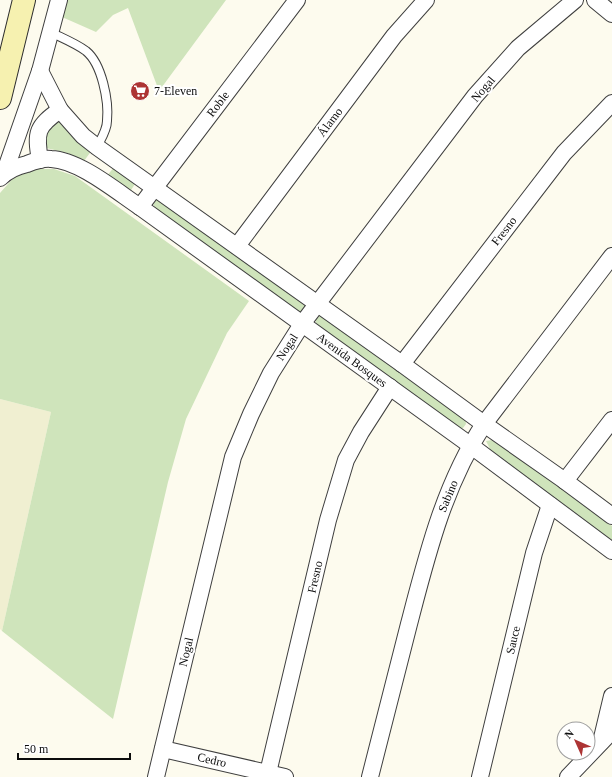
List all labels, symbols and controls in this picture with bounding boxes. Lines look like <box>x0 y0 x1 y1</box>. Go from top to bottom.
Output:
street label: Nogal <box>468 73 498 105</box>
supermarket icon: 7-Eleven <box>129 80 151 102</box>
place label: 7-Eleven <box>154 84 197 98</box>
street label: Roble <box>204 88 232 120</box>
street label: Álamo <box>315 105 345 139</box>
street label: Fresno <box>488 214 520 248</box>
street label: Nogal <box>273 330 301 363</box>
street label: Avenida Bosques <box>314 330 390 390</box>
street label: Sabino <box>435 478 461 514</box>
street label: Fresno <box>305 560 325 594</box>
street label: Sauce <box>503 624 523 656</box>
street label: Nogal <box>176 635 196 668</box>
north arrow <box>556 721 596 761</box>
text: N <box>562 727 576 741</box>
scale bar <box>18 735 130 761</box>
text: 50 m <box>24 742 49 756</box>
street label: Cedro <box>196 750 228 770</box>

